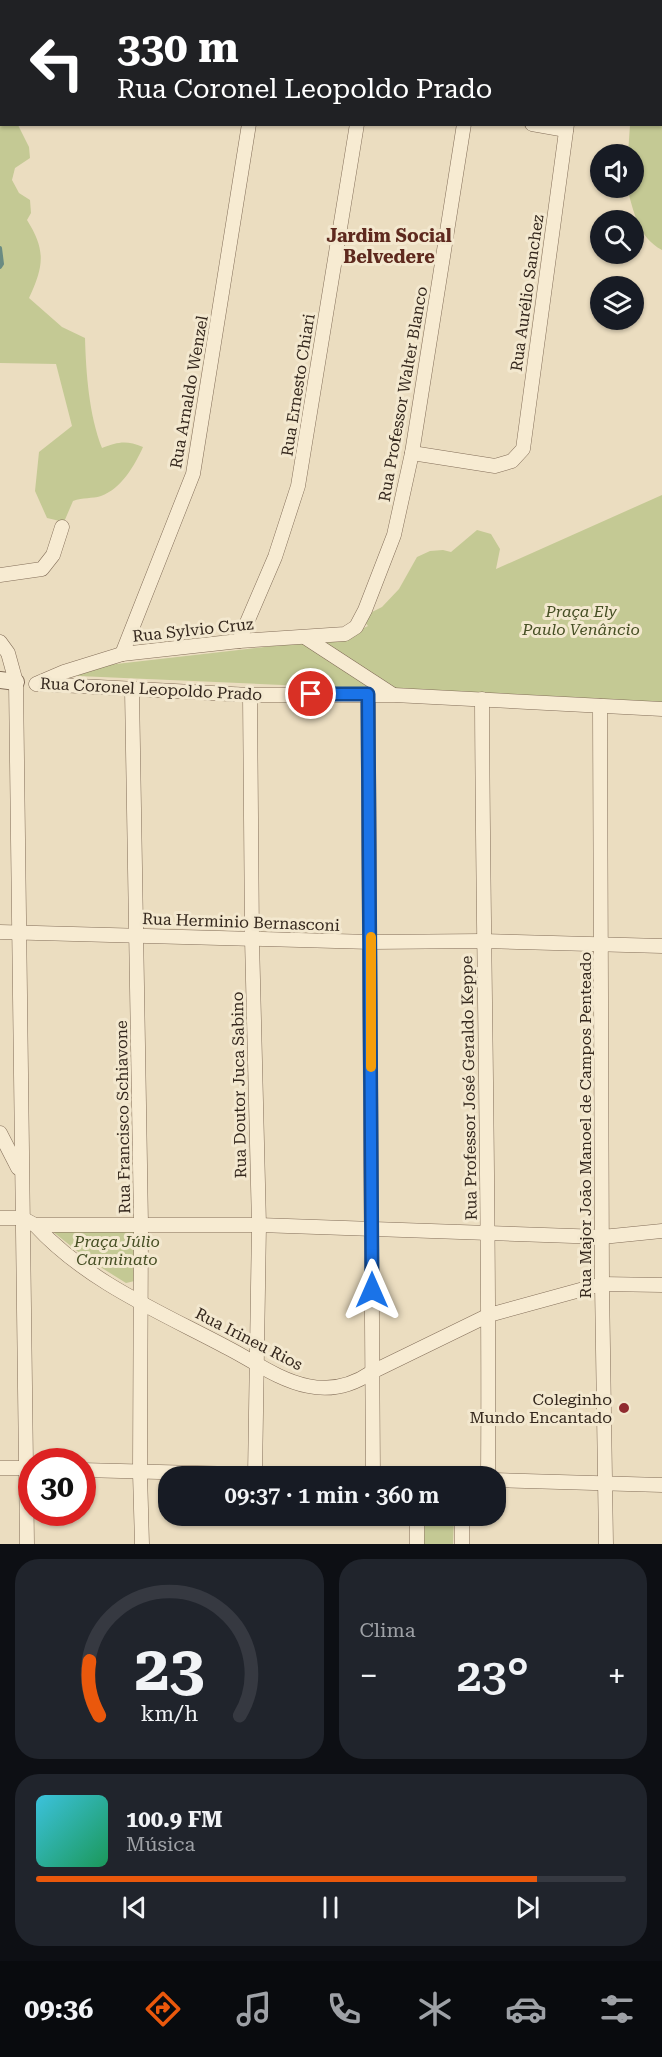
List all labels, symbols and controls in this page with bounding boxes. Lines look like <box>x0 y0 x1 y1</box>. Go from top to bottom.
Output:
text: 330 m <box>117 23 239 72</box>
icon: left <box>18 24 96 102</box>
text: Rua Coronel Leopoldo Prado <box>117 73 492 105</box>
map controls <box>590 144 644 330</box>
button: sound <box>590 144 644 198</box>
button: search <box>590 210 644 264</box>
street label: Rua Aurélio Sanchez <box>507 213 547 373</box>
district label: Jardim Social Belvedere <box>326 225 452 267</box>
button: layers <box>590 276 644 330</box>
street label: Rua Professor Walter Blanco <box>375 285 431 503</box>
street label: Rua Ernesto Chiari <box>277 312 319 458</box>
street label: Rua Arnaldo Wenzel <box>166 314 212 470</box>
park label: Praça Ely Paulo Venâncio <box>521 602 640 639</box>
street label: Rua Sylvio Cruz <box>132 614 255 646</box>
pin <box>285 668 336 719</box>
street label: Rua Coronel Leopoldo Prado <box>39 674 263 704</box>
icon: arrive <box>294 677 327 710</box>
street label: Rua Herminio Bernasconi <box>142 909 340 935</box>
street label: Rua Major João Manoel de Campos Penteado <box>576 951 595 1298</box>
street label: Rua Professor José Geraldo Keppe <box>457 955 481 1221</box>
street label: Rua Doutor Juca Sabino <box>228 991 250 1179</box>
street label: Rua Francisco Schiavone <box>112 1020 134 1214</box>
park label: Praça Júlio Carminato <box>73 1232 160 1269</box>
position arrow <box>340 1258 404 1322</box>
street label: Rua Irineu Rios <box>192 1304 306 1374</box>
place label: Coleginho Mundo Encantado <box>469 1390 612 1427</box>
marker: Coleginho Mundo Encantado <box>617 1401 631 1415</box>
speed limit sign: 30 <box>18 1448 96 1526</box>
text: 09:37 · 1 min · 360 m <box>225 1483 439 1508</box>
text: Clima <box>360 1618 415 1642</box>
text: 23 <box>134 1632 204 1705</box>
text: 23° <box>456 1649 529 1702</box>
text: − <box>360 1656 378 1695</box>
text: + <box>608 1656 626 1695</box>
text: km/h <box>141 1701 198 1726</box>
text: 100.9 FM <box>126 1807 223 1832</box>
text: Música <box>126 1832 195 1856</box>
icon: previous <box>118 1891 151 1924</box>
icon: pause <box>314 1891 347 1924</box>
icon: next <box>511 1891 544 1924</box>
icon: directions <box>142 1988 184 2030</box>
icon: music <box>233 1988 275 2030</box>
icon: phone <box>323 1988 365 2030</box>
icon: climate <box>414 1988 456 2030</box>
icon: car <box>505 1988 547 2030</box>
icon: filters <box>596 1988 638 2030</box>
text: 09:36 <box>24 1993 93 2025</box>

